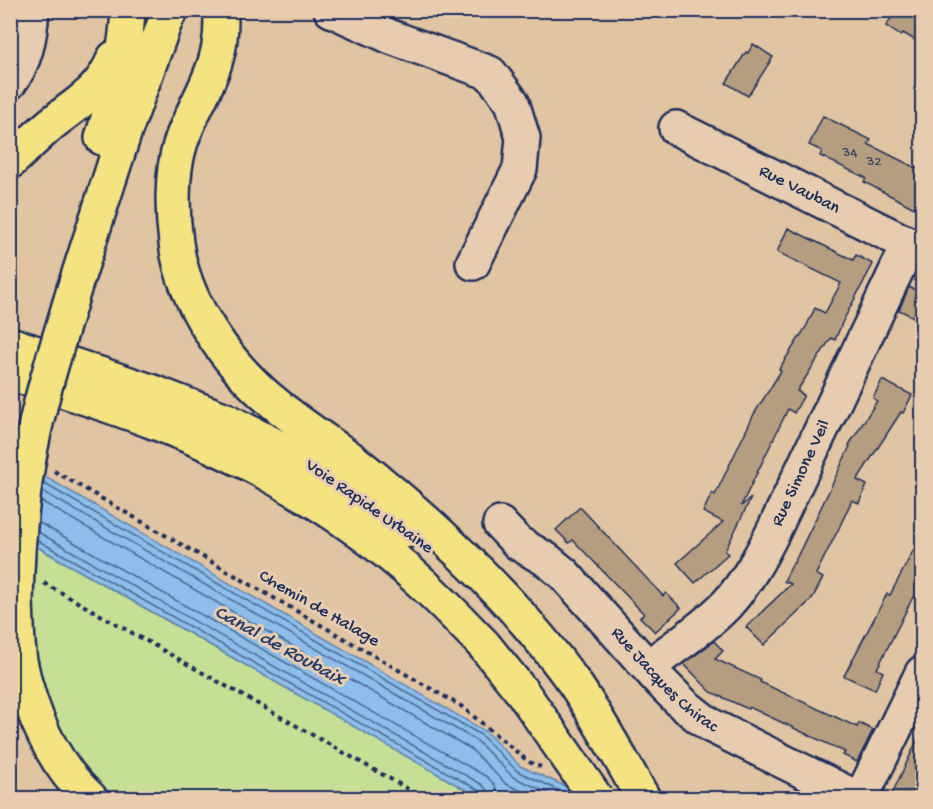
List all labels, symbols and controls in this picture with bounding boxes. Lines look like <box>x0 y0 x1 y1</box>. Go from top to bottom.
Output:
house number: 34 <box>842 144 857 162</box>
house number: 32 <box>865 153 882 171</box>
street label: Rue Vauban <box>755 161 844 219</box>
street label: Rue Simone Veil <box>767 417 835 530</box>
street label: Voie Rapide Urbaine <box>300 454 437 559</box>
street label: Chemin de Halage <box>255 566 384 652</box>
water label: Canal de Roubaix <box>210 602 350 693</box>
street label: Rue Jacques Chirac <box>606 623 722 738</box>

